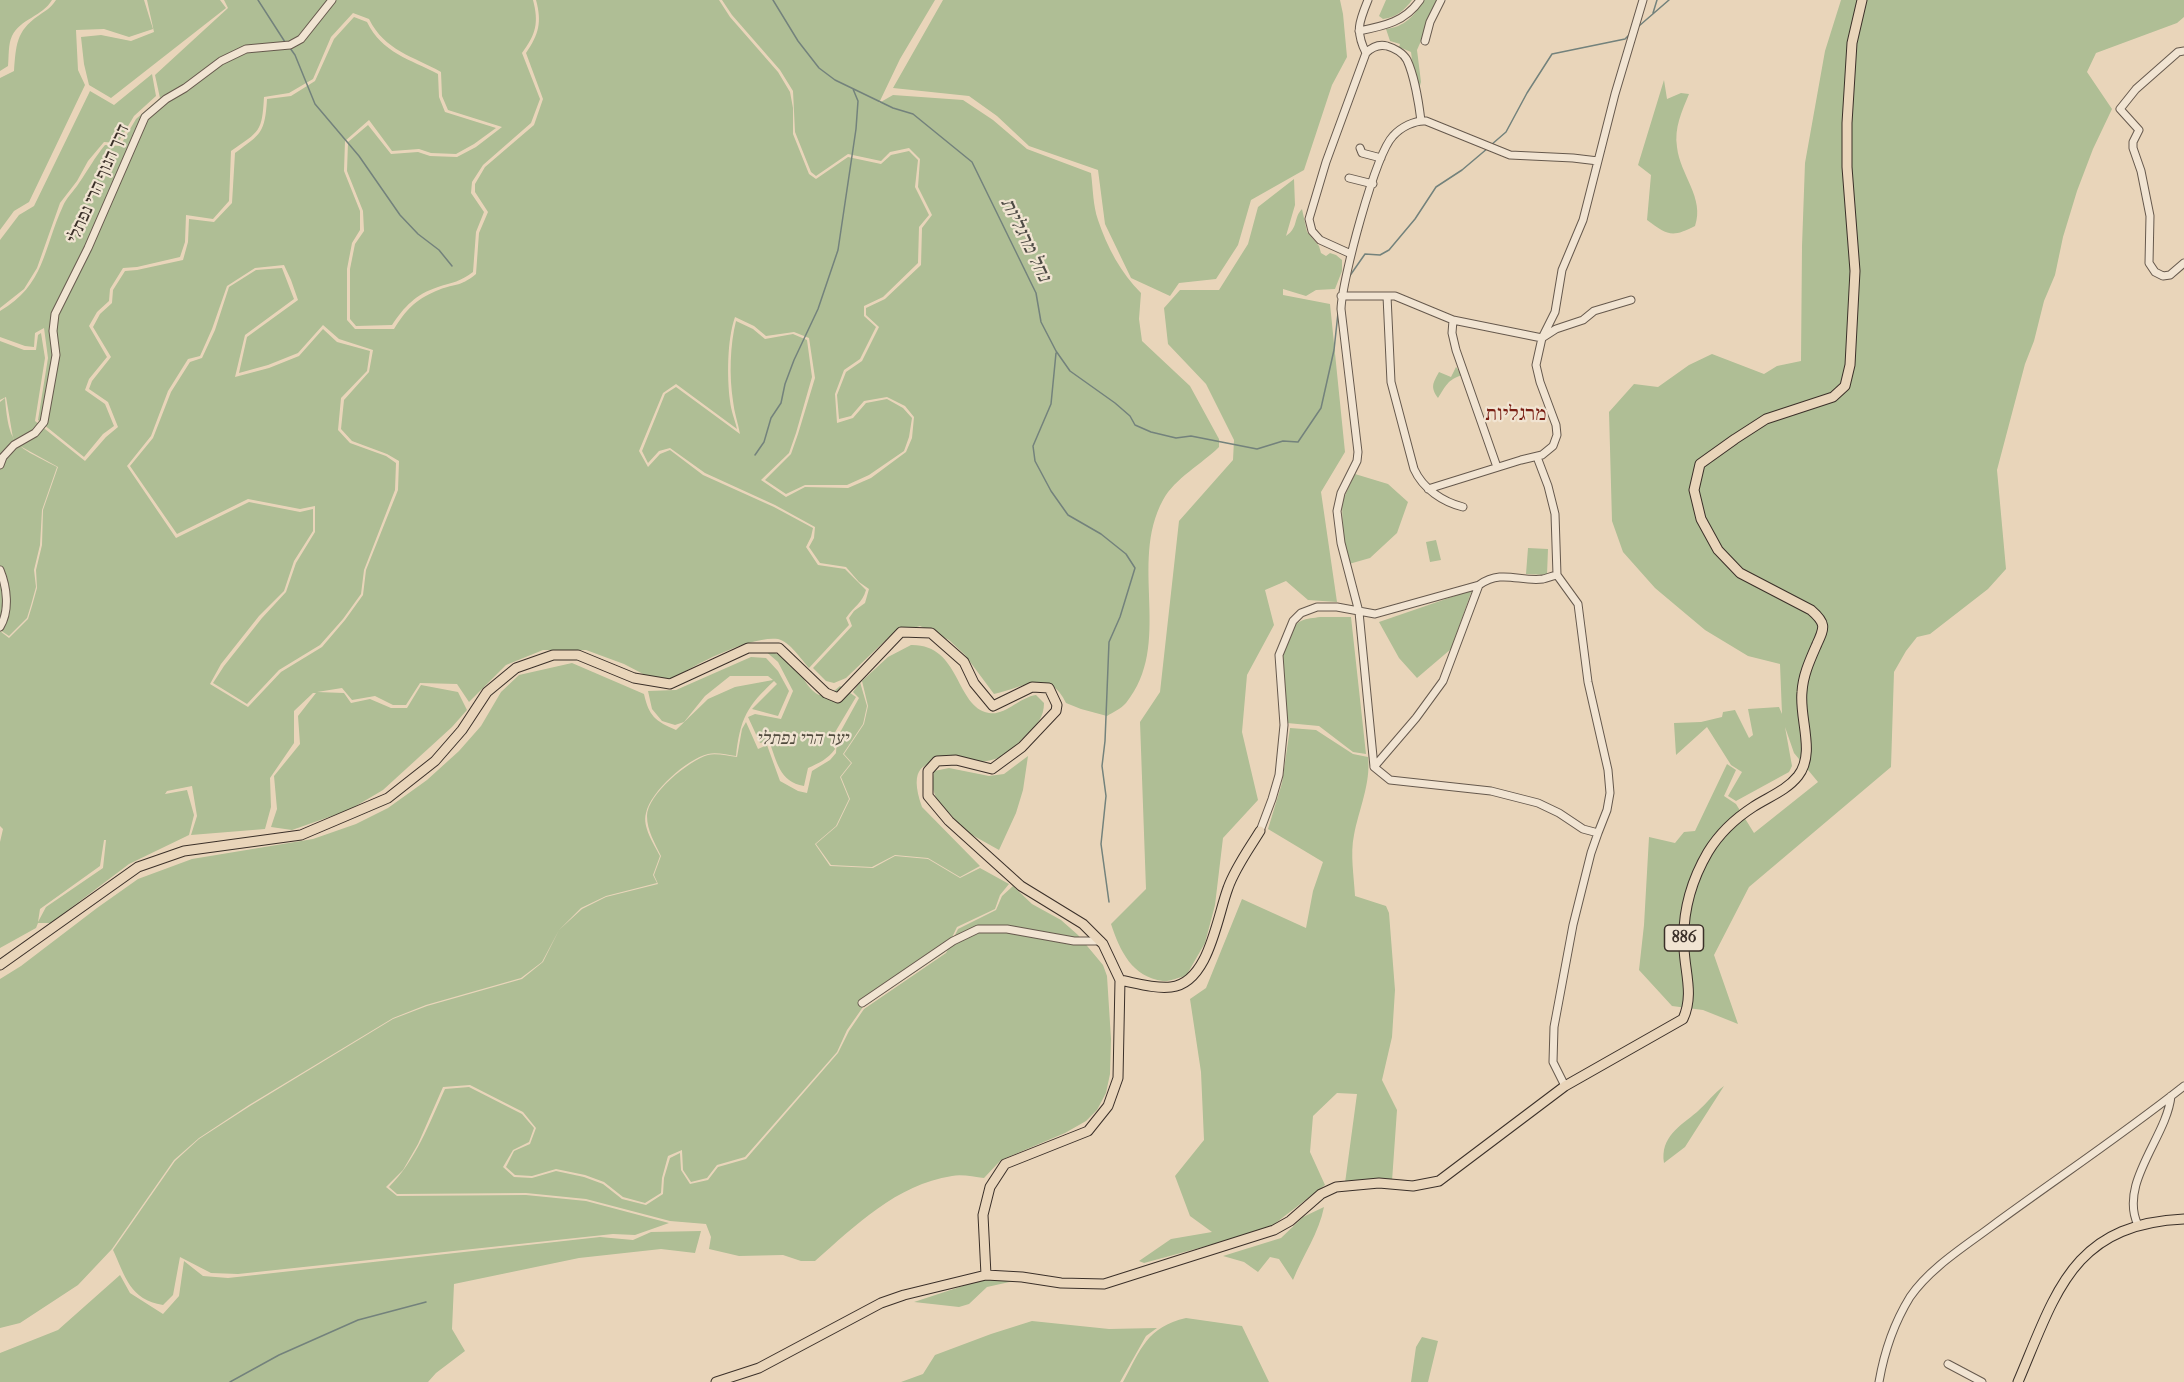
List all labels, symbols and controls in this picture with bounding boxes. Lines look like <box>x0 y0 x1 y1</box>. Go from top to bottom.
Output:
street label: דרך הנוף הרי נפתלי <box>63 121 135 247</box>
water label: נחל מרגליות <box>994 194 1056 286</box>
district label: מרגליות <box>1485 402 1547 428</box>
park label: יער הרי נפתלי <box>756 729 848 751</box>
road number: 886 <box>1664 925 1704 951</box>

